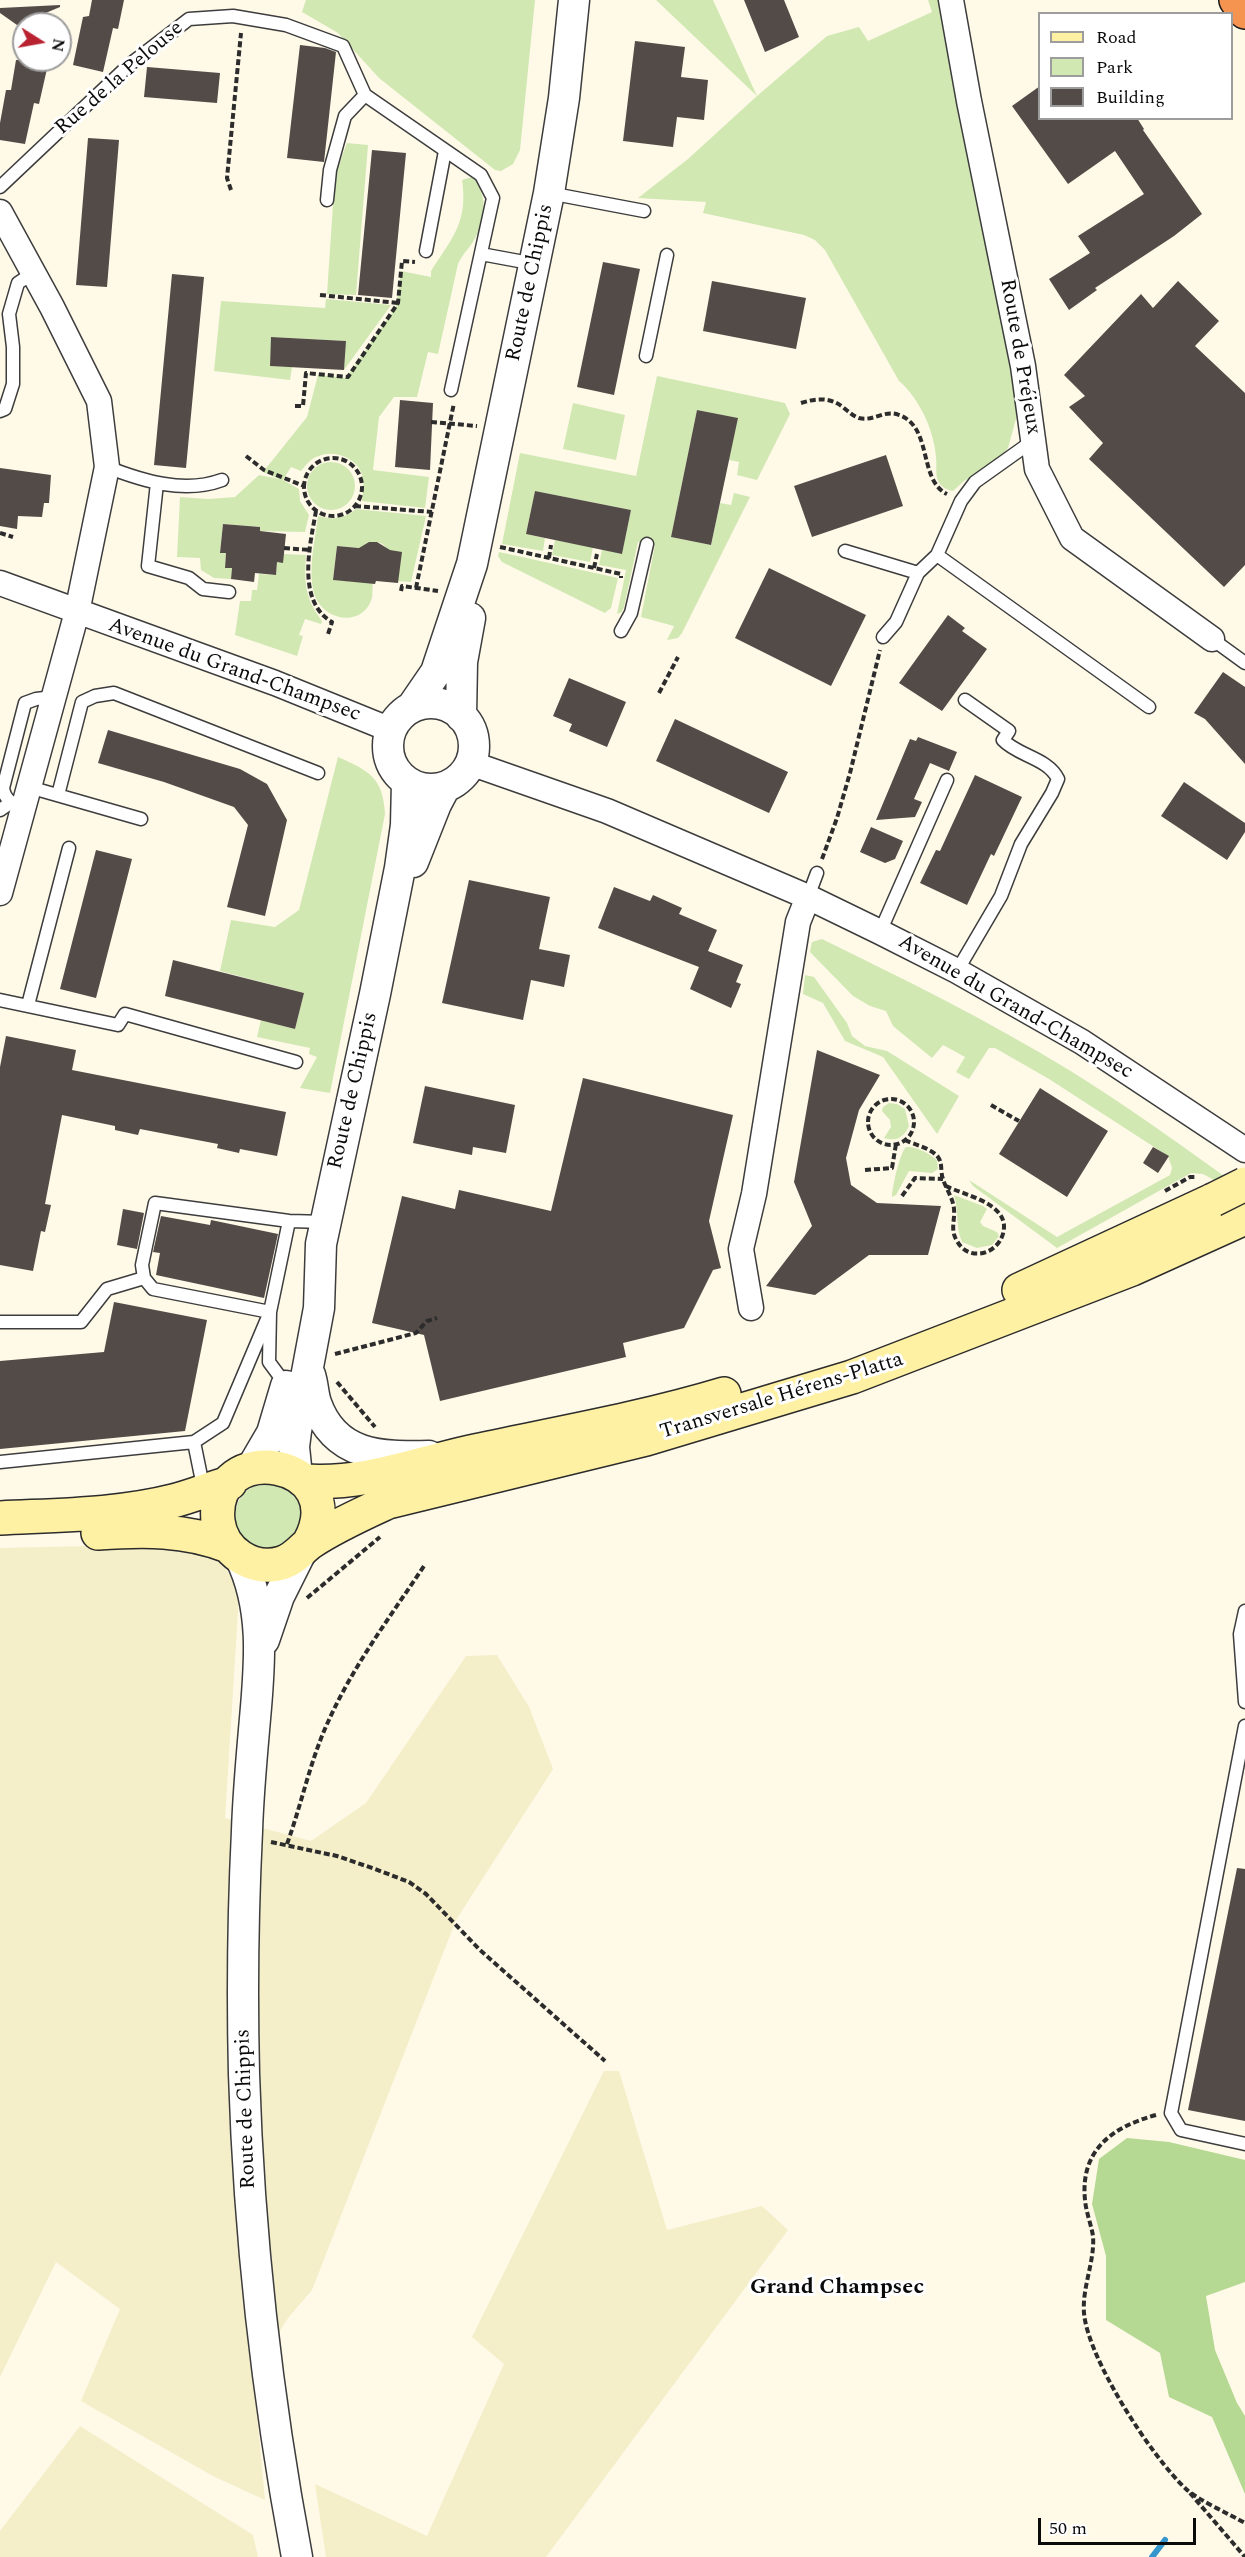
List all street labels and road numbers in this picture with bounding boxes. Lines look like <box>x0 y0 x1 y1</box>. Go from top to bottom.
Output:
street label: Rue de la Pelouse <box>51 16 189 142</box>
street label: Route de Chippis <box>502 202 560 364</box>
street label: Route de Préjeux <box>993 277 1045 437</box>
street label: Avenue du Grand-Champsec <box>104 613 364 729</box>
street label: Avenue du Grand-Champsec <box>893 930 1137 1086</box>
street label: Route de Chippis <box>324 1010 384 1172</box>
street label: Transversale Hérens-Platta <box>657 1348 907 1446</box>
street label: Route de Chippis <box>232 2028 262 2190</box>

